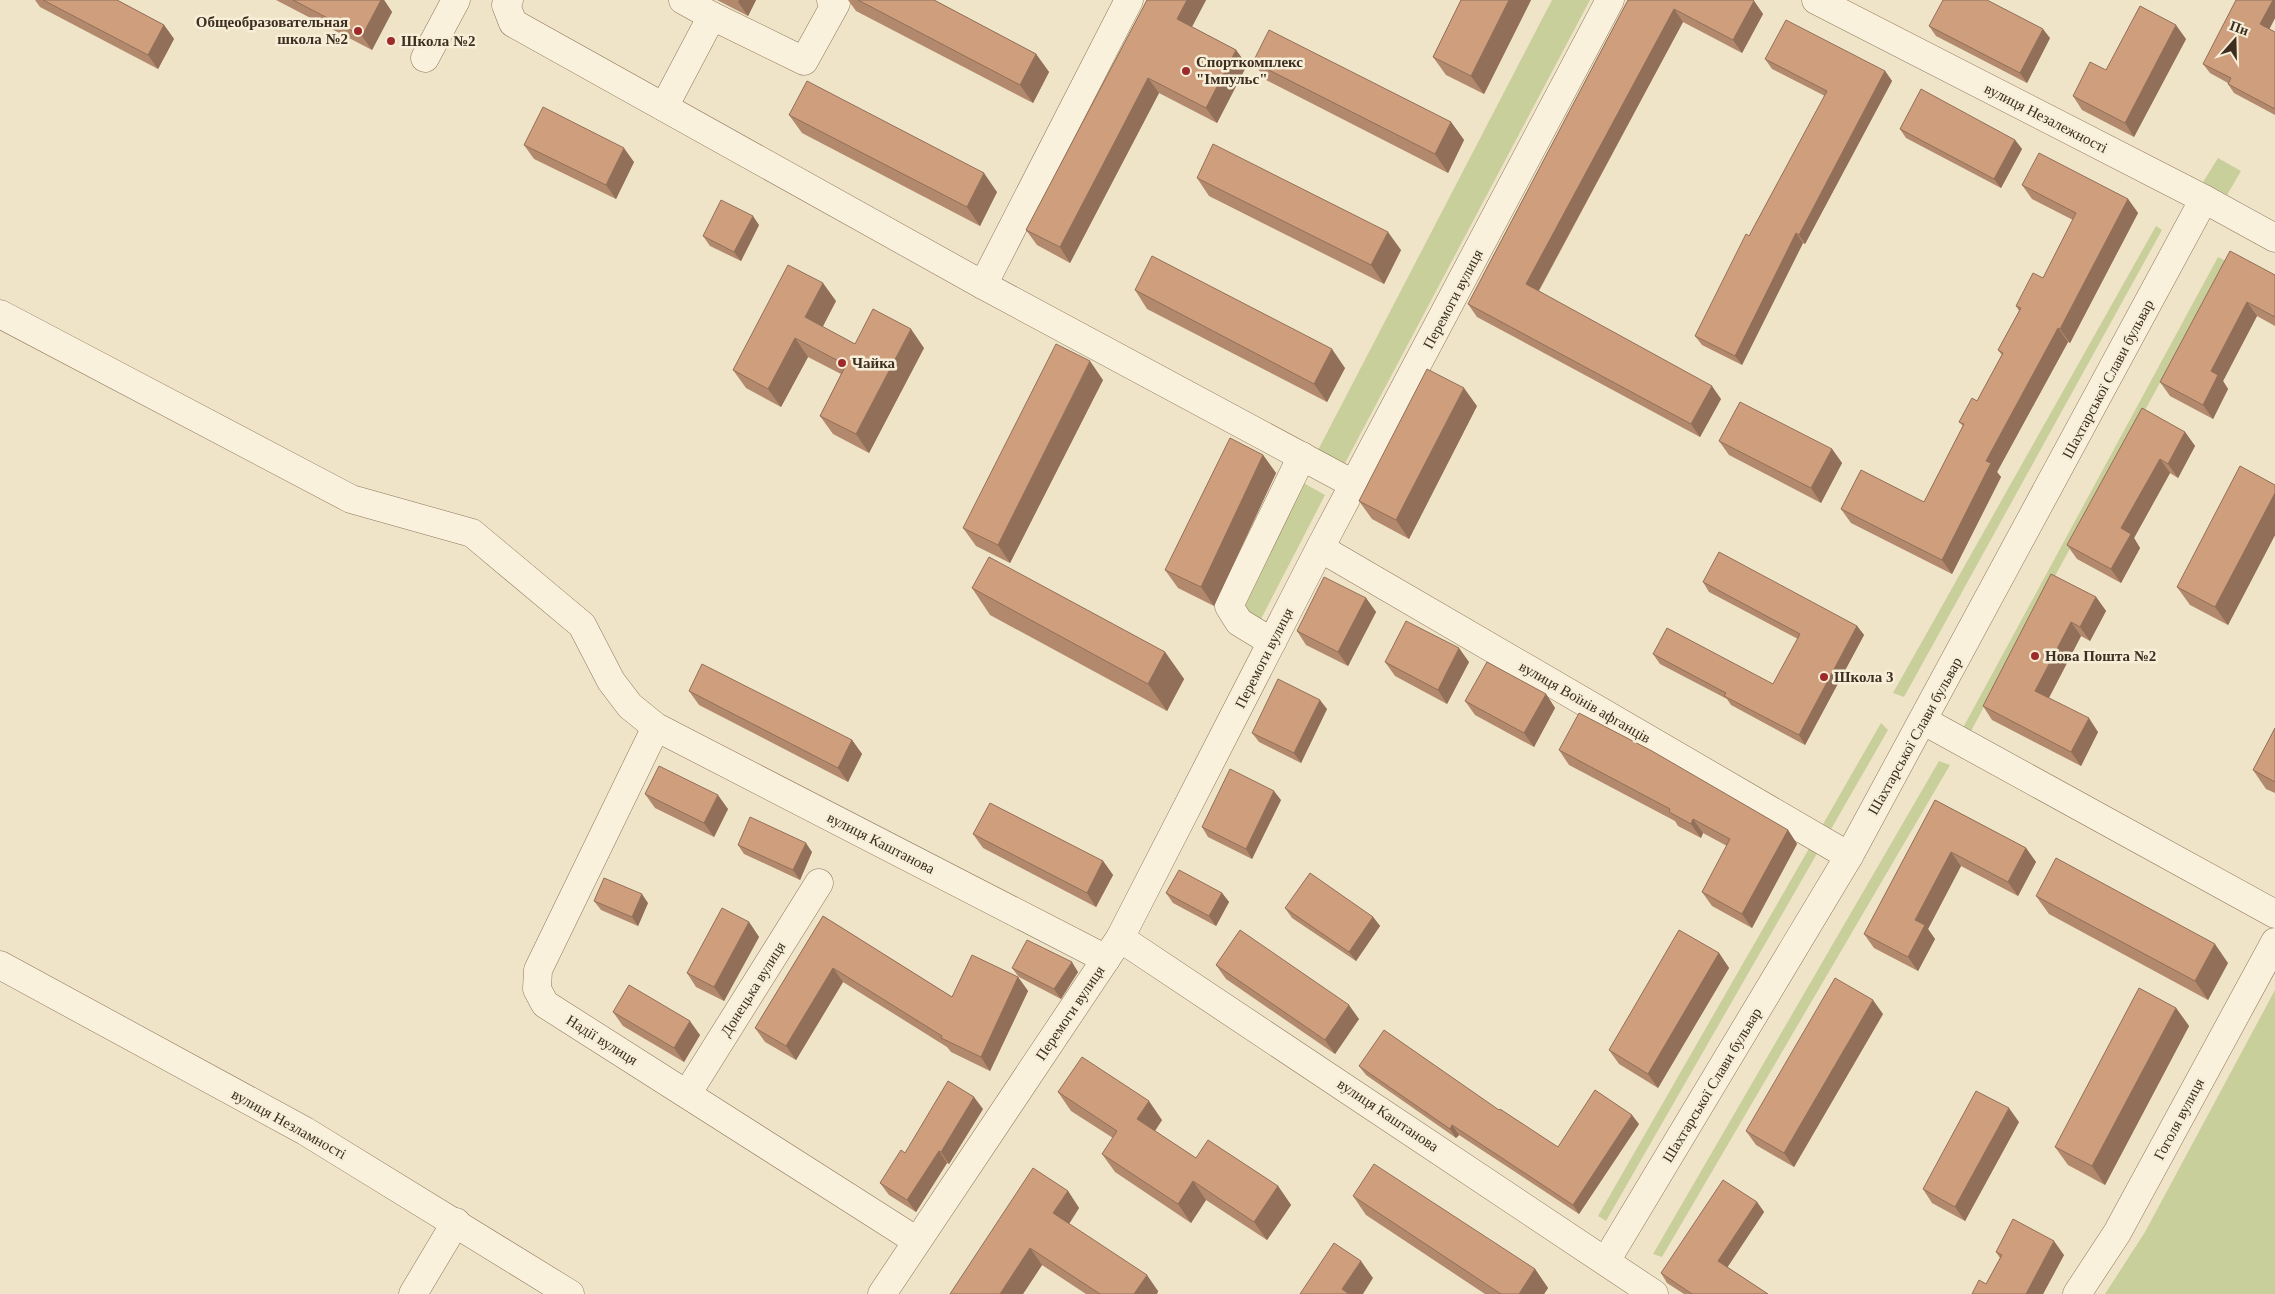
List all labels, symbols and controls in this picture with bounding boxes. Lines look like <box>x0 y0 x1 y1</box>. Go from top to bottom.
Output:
place label: Общеобразовательная школа №2 <box>196 14 348 47</box>
north arrow <box>2210 15 2260 65</box>
text: Пн <box>2228 18 2251 39</box>
marker: Общеобразовательная школа №2 <box>352 25 364 37</box>
place label: Школа №2 <box>401 33 475 49</box>
marker: Школа №2 <box>385 35 397 47</box>
place label: Спорткомплекс "Імпульс" <box>1196 54 1303 87</box>
marker: Спорткомплекс "Імпульс" <box>1180 65 1192 77</box>
street label: вулиця Незалежності <box>1982 80 2110 156</box>
street label: Перемоги вулиця <box>1420 246 1486 352</box>
street label: Шахтарської Слави бульвар <box>2059 297 2157 461</box>
place label: Чайка <box>852 355 896 371</box>
marker: Чайка <box>836 357 848 369</box>
street label: Перемоги вулиця <box>1232 605 1296 711</box>
place label: Нова Пошта №2 <box>2045 648 2156 664</box>
marker: Нова Пошта №2 <box>2029 650 2041 662</box>
street label: Шахтарської Слави бульвар <box>1865 654 1965 818</box>
street label: вулиця Воїнів афганців <box>1517 658 1653 746</box>
place label: Школа 3 <box>1834 669 1893 685</box>
marker: Школа 3 <box>1818 671 1830 683</box>
street label: вулиця Каштанова <box>825 809 938 877</box>
street label: Донецька вулиця <box>717 939 789 1039</box>
street label: Перемоги вулиця <box>1032 963 1108 1063</box>
street label: Шахтарської Слави бульвар <box>1659 1005 1765 1165</box>
street label: Надії вулиця <box>563 1012 641 1068</box>
street label: вулиця Каштанова <box>1335 1075 1442 1155</box>
street label: Гоголя вулиця <box>2151 1075 2207 1162</box>
street label: вулиця Незламності <box>229 1086 349 1162</box>

